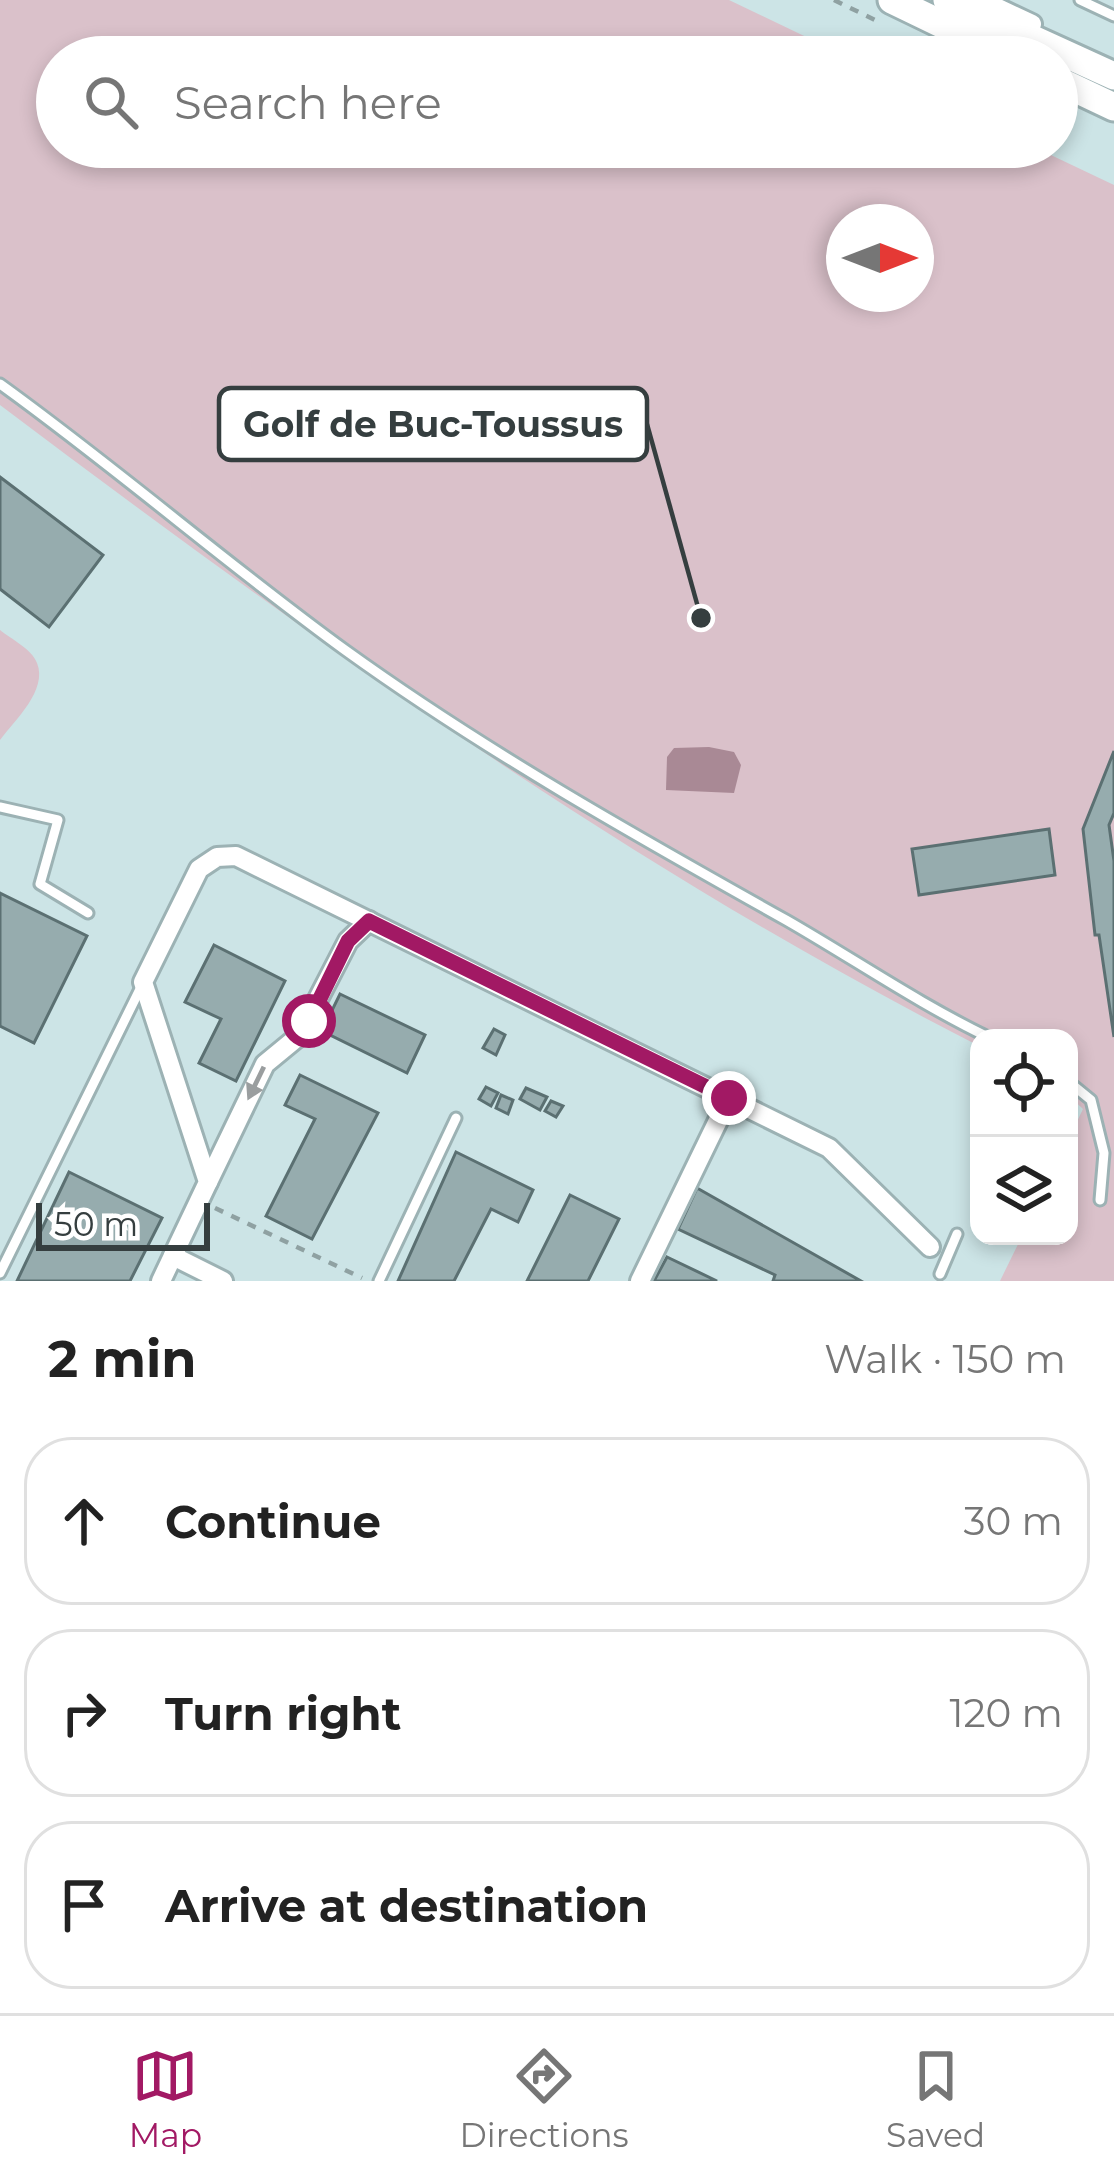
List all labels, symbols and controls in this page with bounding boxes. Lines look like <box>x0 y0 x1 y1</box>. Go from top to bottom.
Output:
search box <box>36 36 1078 168</box>
icon: search <box>78 69 144 135</box>
text: Search here <box>174 75 442 130</box>
north arrow <box>826 204 934 312</box>
callout: Golf de Buc-Toussus <box>219 388 647 460</box>
text: Golf de Buc-Toussus <box>243 402 623 446</box>
route start <box>282 994 336 1048</box>
map controls <box>970 1029 1078 1245</box>
button: locate <box>970 1029 1078 1137</box>
one-way arrow <box>246 1065 266 1100</box>
route end <box>702 1071 756 1125</box>
button: layers <box>970 1137 1078 1245</box>
scale bar <box>36 1197 210 1250</box>
text: 50 m <box>54 1204 138 1244</box>
text: 2 min <box>48 1328 197 1390</box>
text: Walk · 150 m <box>824 1335 1066 1383</box>
icon: ahead <box>51 1488 117 1554</box>
text: Continue <box>165 1494 381 1549</box>
text: 30 m <box>964 1497 1063 1545</box>
icon: right <box>51 1680 117 1746</box>
text: Turn right <box>165 1686 401 1741</box>
text: 120 m <box>949 1689 1063 1737</box>
icon: arrive <box>51 1872 117 1938</box>
text: Arrive at destination <box>165 1878 648 1933</box>
tab: Map <box>129 2043 202 2155</box>
tab: Directions <box>460 2043 629 2155</box>
tab: Saved <box>886 2043 985 2155</box>

